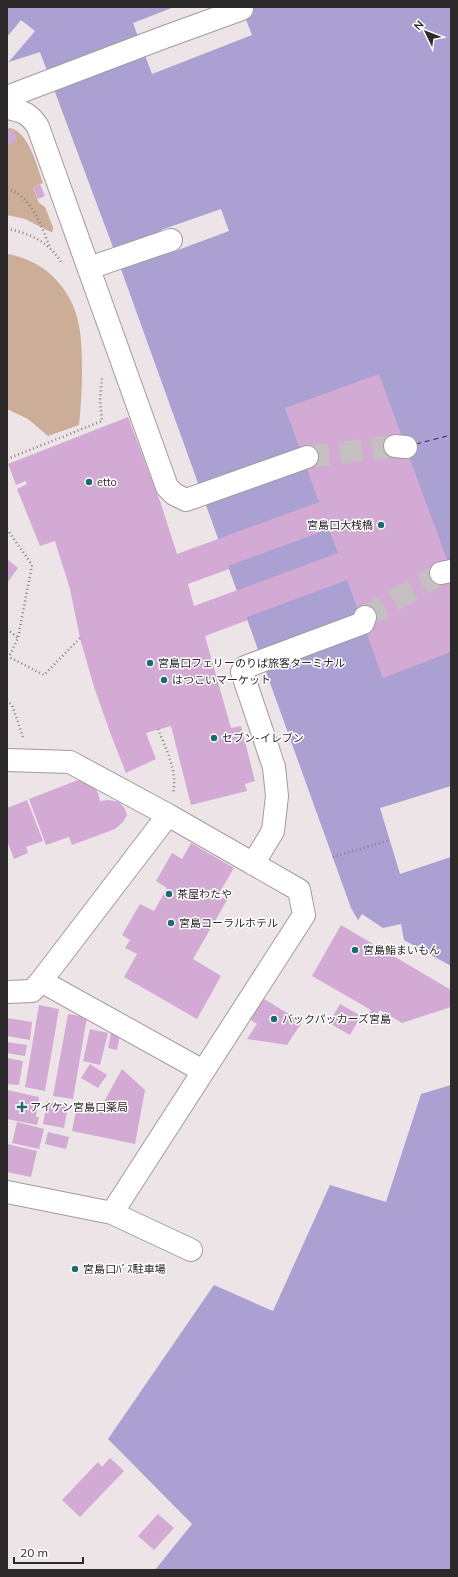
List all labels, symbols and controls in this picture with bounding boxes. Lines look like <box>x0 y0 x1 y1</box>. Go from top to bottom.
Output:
north arrow <box>406 12 446 52</box>
text: N <box>411 17 427 33</box>
place label: etto <box>97 475 117 489</box>
marker: etto <box>84 477 94 487</box>
place label: 宮島口大桟橋 <box>307 518 373 532</box>
marker: 宮島口大桟橋 <box>376 520 386 530</box>
place label: 宮島口フェリーのりば旅客ターミナル <box>158 656 345 670</box>
marker: 宮島口フェリーのりば旅客ターミナル <box>145 658 155 668</box>
place label: はつこいマーケット <box>172 673 271 687</box>
marker: はつこいマーケット <box>159 675 169 685</box>
place label: セブン-イレブン <box>222 731 304 745</box>
marker: セブン-イレブン <box>209 733 219 743</box>
place label: 茶屋わたや <box>177 887 232 901</box>
marker: 茶屋わたや <box>164 889 174 899</box>
place label: 宮島コーラルホテル <box>179 916 278 930</box>
marker: 宮島コーラルホテル <box>166 918 176 928</box>
place label: 宮島鮨まいもん <box>363 943 440 957</box>
marker: 宮島鮨まいもん <box>350 945 360 955</box>
place label: バックパッカーズ宮島 <box>282 1012 391 1026</box>
marker: バックパッカーズ宮島 <box>269 1014 279 1024</box>
place label: アイケン宮島口薬局 <box>30 1100 128 1114</box>
marker: アイケン宮島口薬局 <box>17 1102 27 1112</box>
place label: 宮島口ﾊﾞｽ駐車場 <box>83 1262 166 1276</box>
marker: 宮島口ﾊﾞｽ駐車場 <box>70 1264 80 1274</box>
scale bar <box>14 1539 83 1565</box>
text: 20 m <box>20 1545 48 1560</box>

